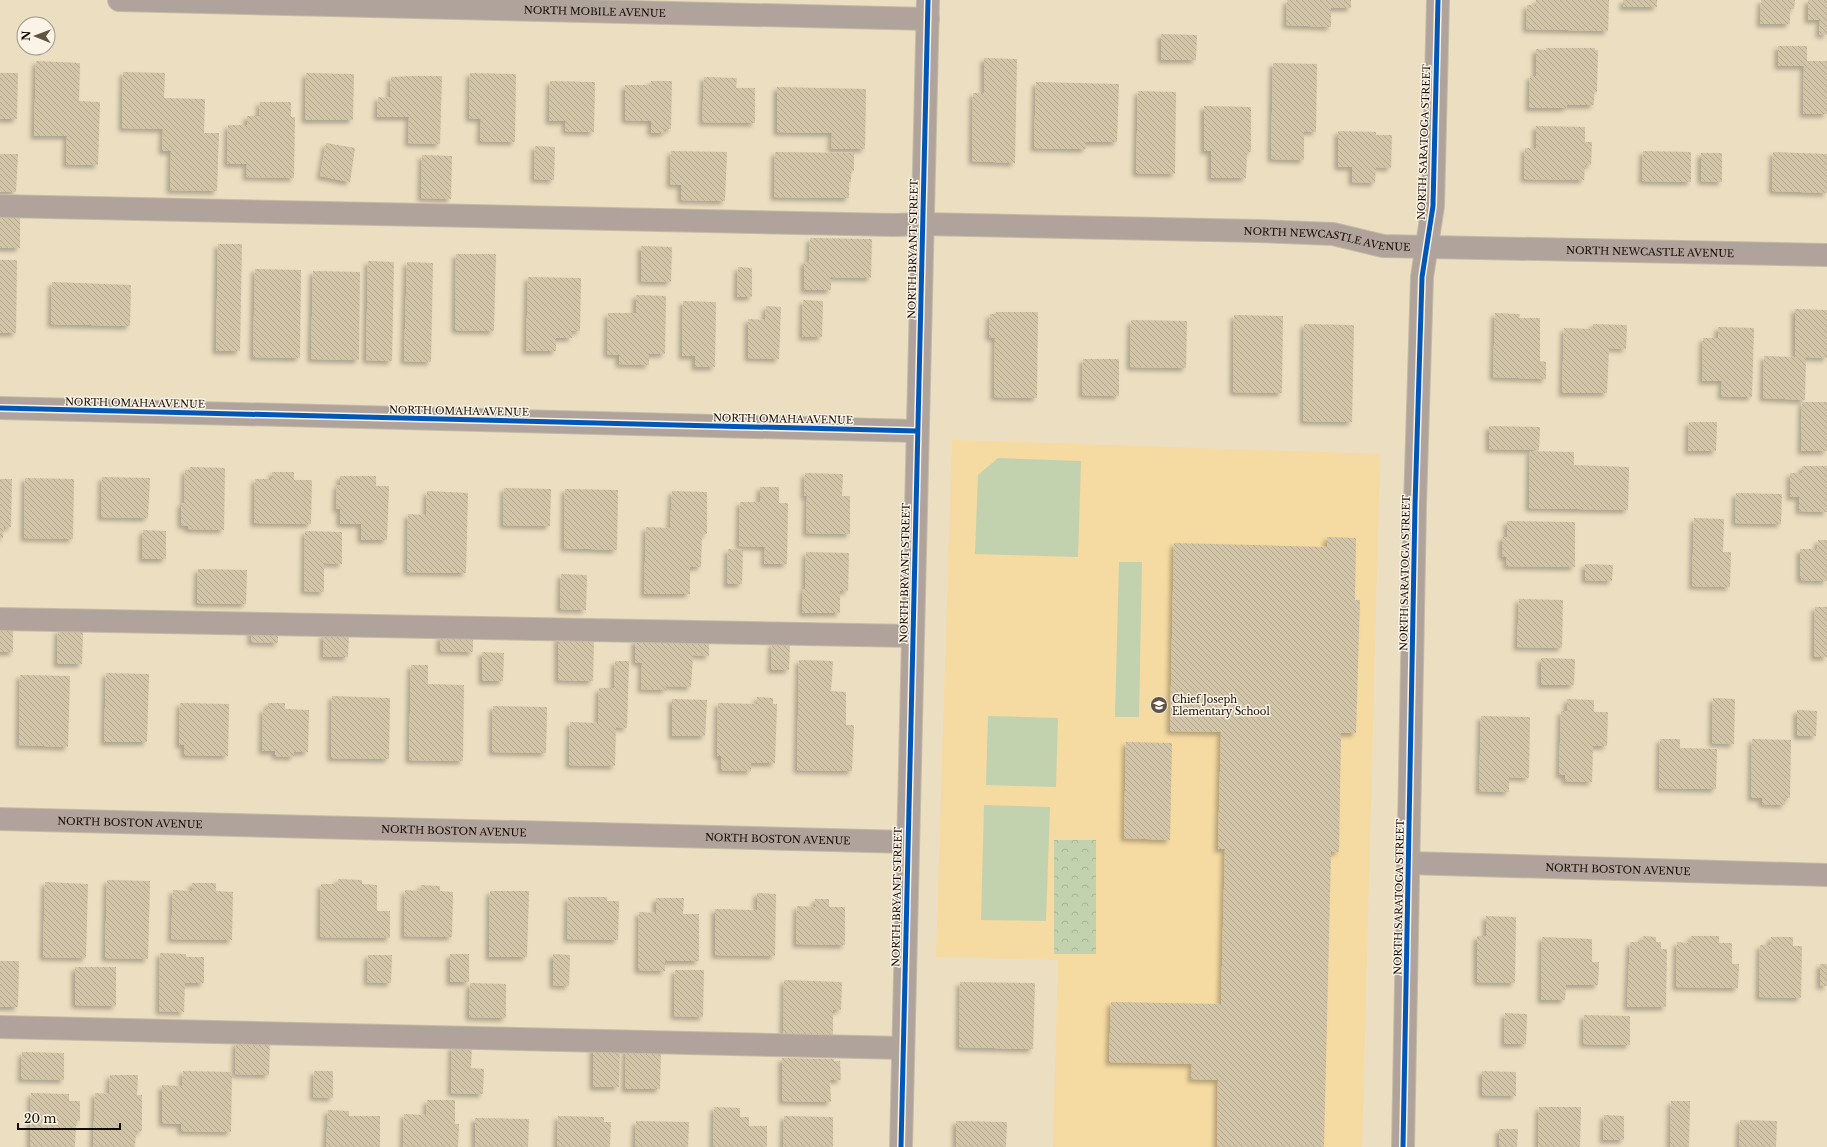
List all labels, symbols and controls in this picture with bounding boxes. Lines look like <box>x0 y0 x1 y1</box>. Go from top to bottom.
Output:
street label: NORTH MOBILE AVENUE <box>524 3 666 19</box>
north arrow <box>16 16 56 56</box>
text: N <box>19 30 33 41</box>
street label: NORTH SARATOGA STREET <box>1415 64 1433 220</box>
street label: NORTH BRYANT STREET <box>905 179 921 319</box>
street label: NORTH NEWCASTLE AVENUE <box>1244 224 1410 253</box>
street label: NORTH NEWCASTLE AVENUE <box>1566 243 1734 260</box>
street label: NORTH OMAHA AVENUE <box>65 395 205 411</box>
street label: NORTH OMAHA AVENUE <box>389 403 529 419</box>
street label: NORTH OMAHA AVENUE <box>713 411 853 427</box>
street label: NORTH SARATOGA STREET <box>1397 495 1413 651</box>
street label: NORTH BRYANT STREET <box>897 503 913 643</box>
place label: Chief Joseph Elementary School <box>1172 693 1270 718</box>
school or university icon: Chief Joseph Elementary School <box>1149 695 1169 715</box>
street label: NORTH BOSTON AVENUE <box>57 814 203 831</box>
street label: NORTH SARATOGA STREET <box>1391 819 1407 975</box>
street label: NORTH BOSTON AVENUE <box>381 822 527 839</box>
street label: NORTH BRYANT STREET <box>889 827 905 967</box>
street label: NORTH BOSTON AVENUE <box>705 830 851 847</box>
street label: NORTH BOSTON AVENUE <box>1545 860 1691 878</box>
scale bar <box>18 1105 120 1131</box>
text: 20 m <box>24 1111 56 1126</box>

